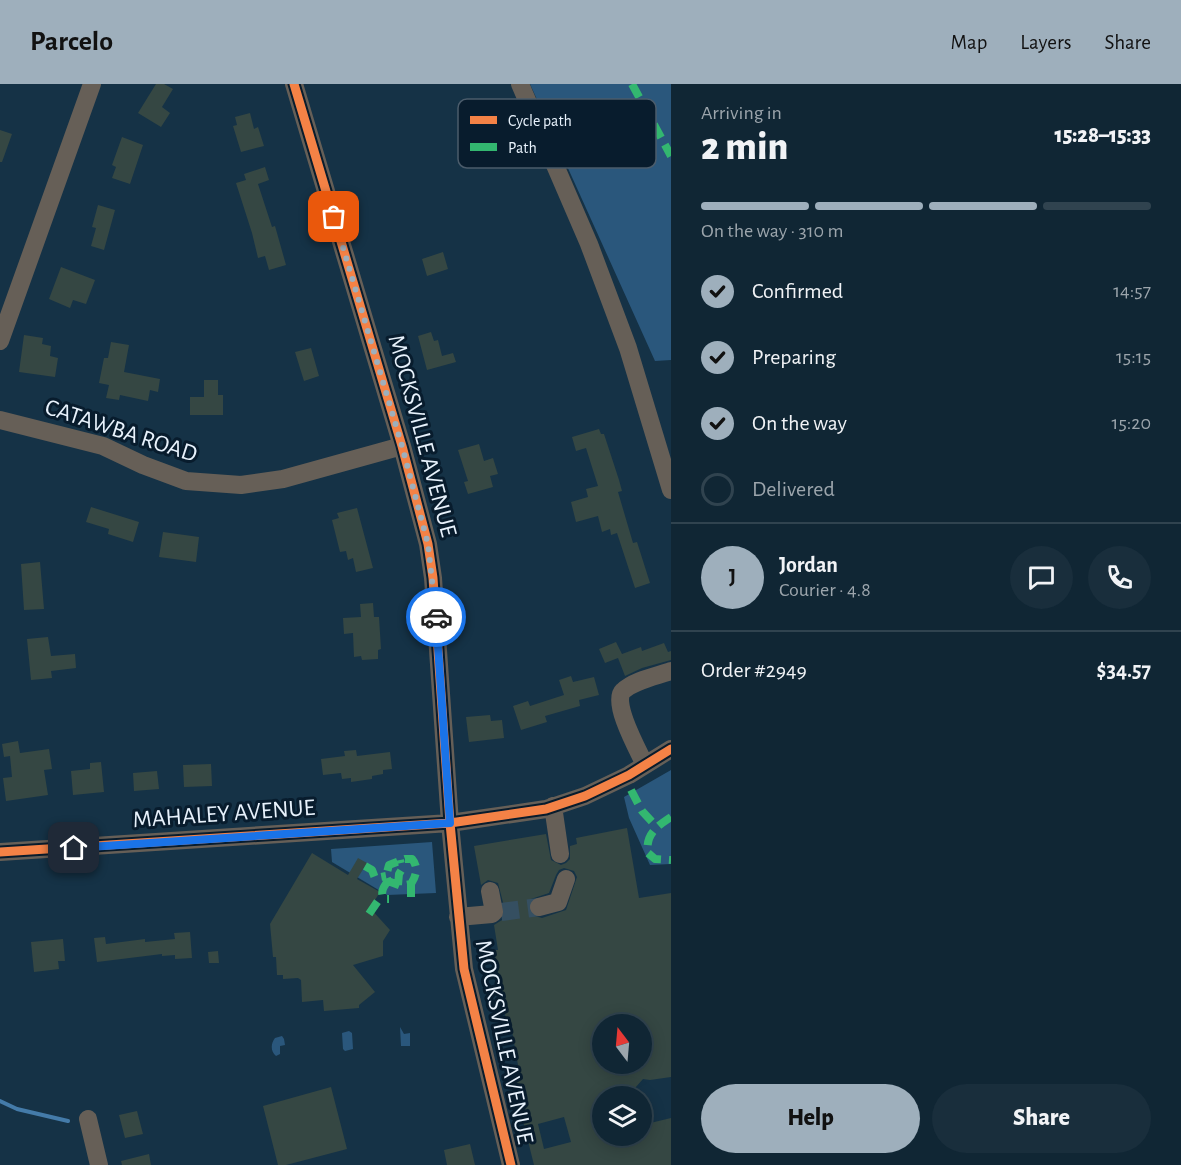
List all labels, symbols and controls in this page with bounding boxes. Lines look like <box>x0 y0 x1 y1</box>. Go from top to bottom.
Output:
text: Parcelo <box>30 28 113 56</box>
text: Map <box>951 32 987 53</box>
text: Layers <box>1020 32 1071 53</box>
text: Share <box>1104 32 1151 53</box>
legend <box>458 99 656 168</box>
text: Arriving in <box>701 103 782 123</box>
text: Cycle path <box>508 113 572 130</box>
text: 15:28–15:33 <box>1055 124 1151 146</box>
text: 2 min <box>701 128 788 167</box>
text: Path <box>508 140 537 156</box>
pin <box>308 191 359 242</box>
icon: bag <box>317 200 350 233</box>
text: On the way · 310 m <box>701 221 843 241</box>
icon: check <box>701 275 734 308</box>
text: Confirmed <box>752 280 843 302</box>
text: 14:57 <box>1113 281 1151 301</box>
street label: MOCKSVILLE AVENUE <box>383 332 461 540</box>
icon: check <box>701 341 734 374</box>
text: Preparing <box>752 346 836 368</box>
text: 15:15 <box>1116 347 1151 367</box>
street label: CATAWBA ROAD <box>42 395 200 467</box>
icon: check <box>701 407 734 440</box>
text: On the way <box>752 412 847 434</box>
text: 15:20 <box>1112 413 1151 433</box>
text: Delivered <box>752 478 835 500</box>
button: chat <box>1010 546 1073 609</box>
button: phone <box>1088 546 1151 609</box>
text: Jordan <box>779 554 838 576</box>
text: J <box>729 566 736 588</box>
text: Courier · 4.8 <box>779 580 871 600</box>
courier <box>406 587 466 647</box>
icon: car <box>420 601 453 634</box>
text: Order #2949 <box>701 659 807 681</box>
text: $34.57 <box>1097 659 1151 681</box>
street label: MAHALEY AVENUE <box>132 796 316 832</box>
pin <box>48 822 99 873</box>
icon: home <box>57 831 90 864</box>
street label: MOCKSVILLE AVENUE <box>471 938 537 1147</box>
north arrow <box>592 1014 652 1074</box>
map controls <box>592 1014 652 1146</box>
button: Help <box>701 1084 920 1153</box>
button: Share <box>932 1084 1151 1153</box>
button: layers <box>592 1086 652 1146</box>

